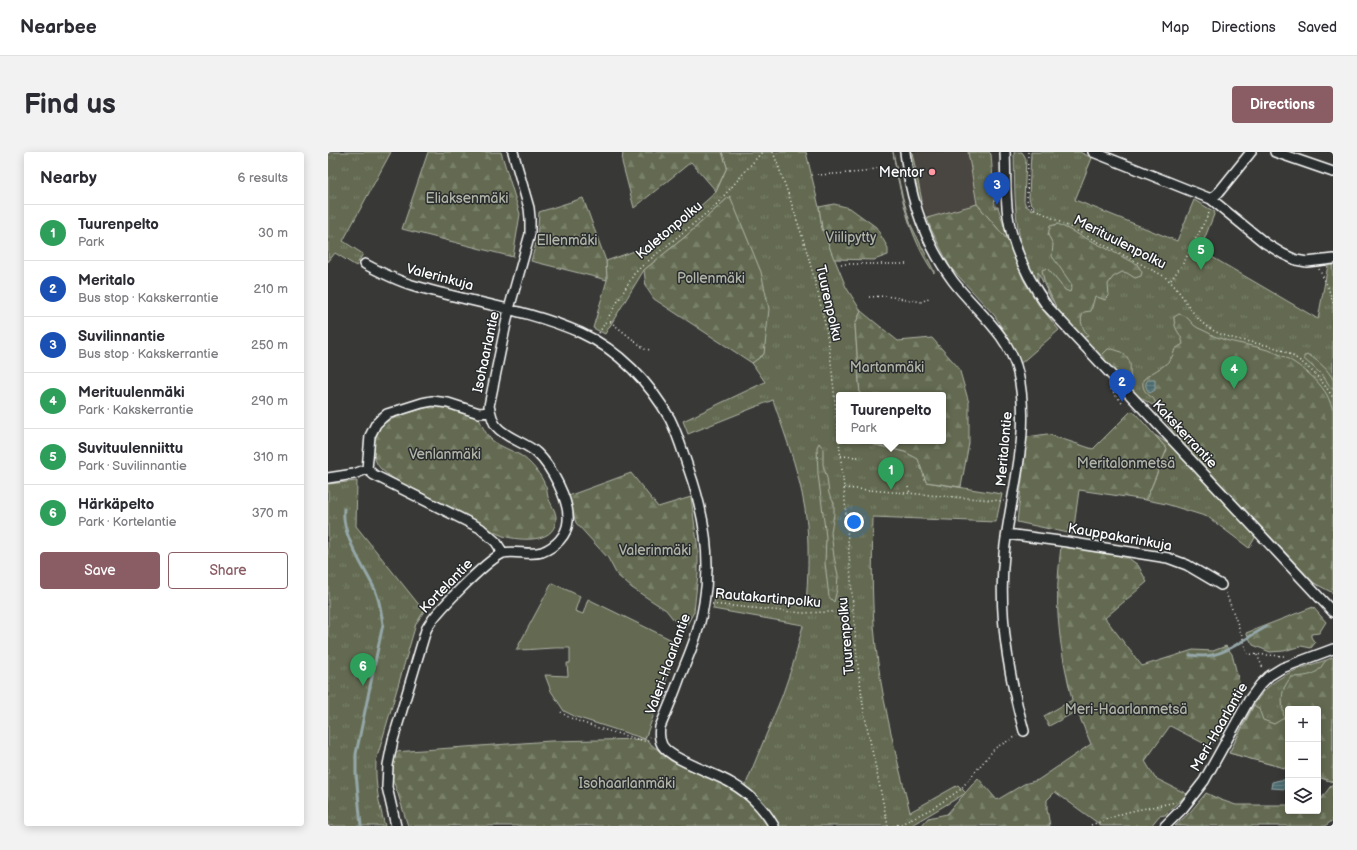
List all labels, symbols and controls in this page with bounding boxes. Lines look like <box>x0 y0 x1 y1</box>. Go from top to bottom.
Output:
text: Nearbee <box>20 16 97 39</box>
text: Map <box>1161 19 1189 36</box>
text: Directions <box>1211 19 1276 36</box>
text: Saved <box>1298 19 1337 36</box>
button: Directions <box>1232 86 1333 123</box>
text: Find us <box>24 88 116 121</box>
place label: Mentor <box>879 164 925 181</box>
marker: Mentor <box>927 167 937 177</box>
text: Nearby <box>40 168 97 188</box>
text: 6 results <box>238 170 288 186</box>
pin: 3 <box>984 172 1010 205</box>
park label: Eliaksenmäki <box>425 190 509 207</box>
street label: Kaletonpolku <box>632 197 706 263</box>
street label: Merituulenpolku <box>1071 211 1169 273</box>
text: Tuurenpelto <box>78 215 159 234</box>
text: 1 <box>50 225 56 241</box>
text: 30 m <box>258 225 288 241</box>
park label: Viilipytty <box>826 229 877 246</box>
park label: Ellenmäki <box>536 232 598 249</box>
text: Park <box>78 234 104 250</box>
pin: 5 <box>1188 237 1214 270</box>
street label: Valerinkuja <box>405 260 476 294</box>
street label: Tuurenpolku <box>812 263 846 343</box>
park label: Pollenmäki <box>677 270 745 287</box>
text: Meritalo <box>78 271 135 290</box>
text: 2 <box>49 281 57 297</box>
text: 210 m <box>254 281 288 297</box>
text: Bus stop · Kakskerrantie <box>78 290 218 306</box>
street label: Isohaarlantie <box>469 310 503 394</box>
text: Suvilinnantie <box>78 327 165 346</box>
text: 3 <box>49 337 57 353</box>
text: 250 m <box>251 337 288 353</box>
text: Bus stop · Kakskerrantie <box>78 346 218 362</box>
pin: 4 <box>1221 356 1247 389</box>
park label: Martanmäki <box>850 359 924 376</box>
pin: 2 <box>1109 369 1135 402</box>
text: Merituulenmäki <box>78 383 185 402</box>
popup <box>836 392 946 444</box>
text: 4 <box>49 393 57 409</box>
text: 290 m <box>251 393 288 409</box>
street label: Kakskerrantie <box>1149 396 1221 472</box>
text: Tuurenpelto <box>851 401 931 420</box>
text: Park · Kakskerrantie <box>78 402 193 418</box>
street label: Meritalontie <box>992 411 1016 487</box>
text: Park <box>851 420 877 436</box>
text: Suvituulenniittu <box>78 439 183 458</box>
park label: Venlanmäki <box>409 446 481 463</box>
text: 5 <box>49 449 57 465</box>
text: 310 m <box>253 449 288 465</box>
park label: Meritalonmetsä <box>1077 455 1175 472</box>
pin: 1 <box>878 457 904 490</box>
text: Park · Suvilinnantie <box>78 458 187 474</box>
text: Härkäpelto <box>78 495 154 514</box>
text: 6 <box>49 505 57 521</box>
text: 370 m <box>252 505 288 521</box>
your location <box>844 512 864 532</box>
text: Park · Kortelantie <box>78 514 177 530</box>
street label: Kauppakarinkuja <box>1067 519 1173 555</box>
park label: Valerinmäki <box>619 542 691 559</box>
button: Save <box>40 552 160 589</box>
button: Share <box>168 552 288 589</box>
street label: Kortelantie <box>416 555 476 617</box>
street label: Rautakartinpolku <box>714 585 822 611</box>
street label: Tuurenpolku <box>834 597 858 675</box>
street label: Valeri-Haarlantie <box>642 611 694 717</box>
pin: 6 <box>350 653 376 686</box>
street label: Meri-Haarlantie <box>1187 680 1251 774</box>
park label: Meri-Haarlanmetsä <box>1065 701 1187 718</box>
map controls <box>1285 706 1321 814</box>
button: + <box>1285 706 1321 742</box>
button: − <box>1285 742 1321 778</box>
park label: Isohaarlanmäki <box>579 775 675 792</box>
button: layers <box>1285 778 1321 814</box>

